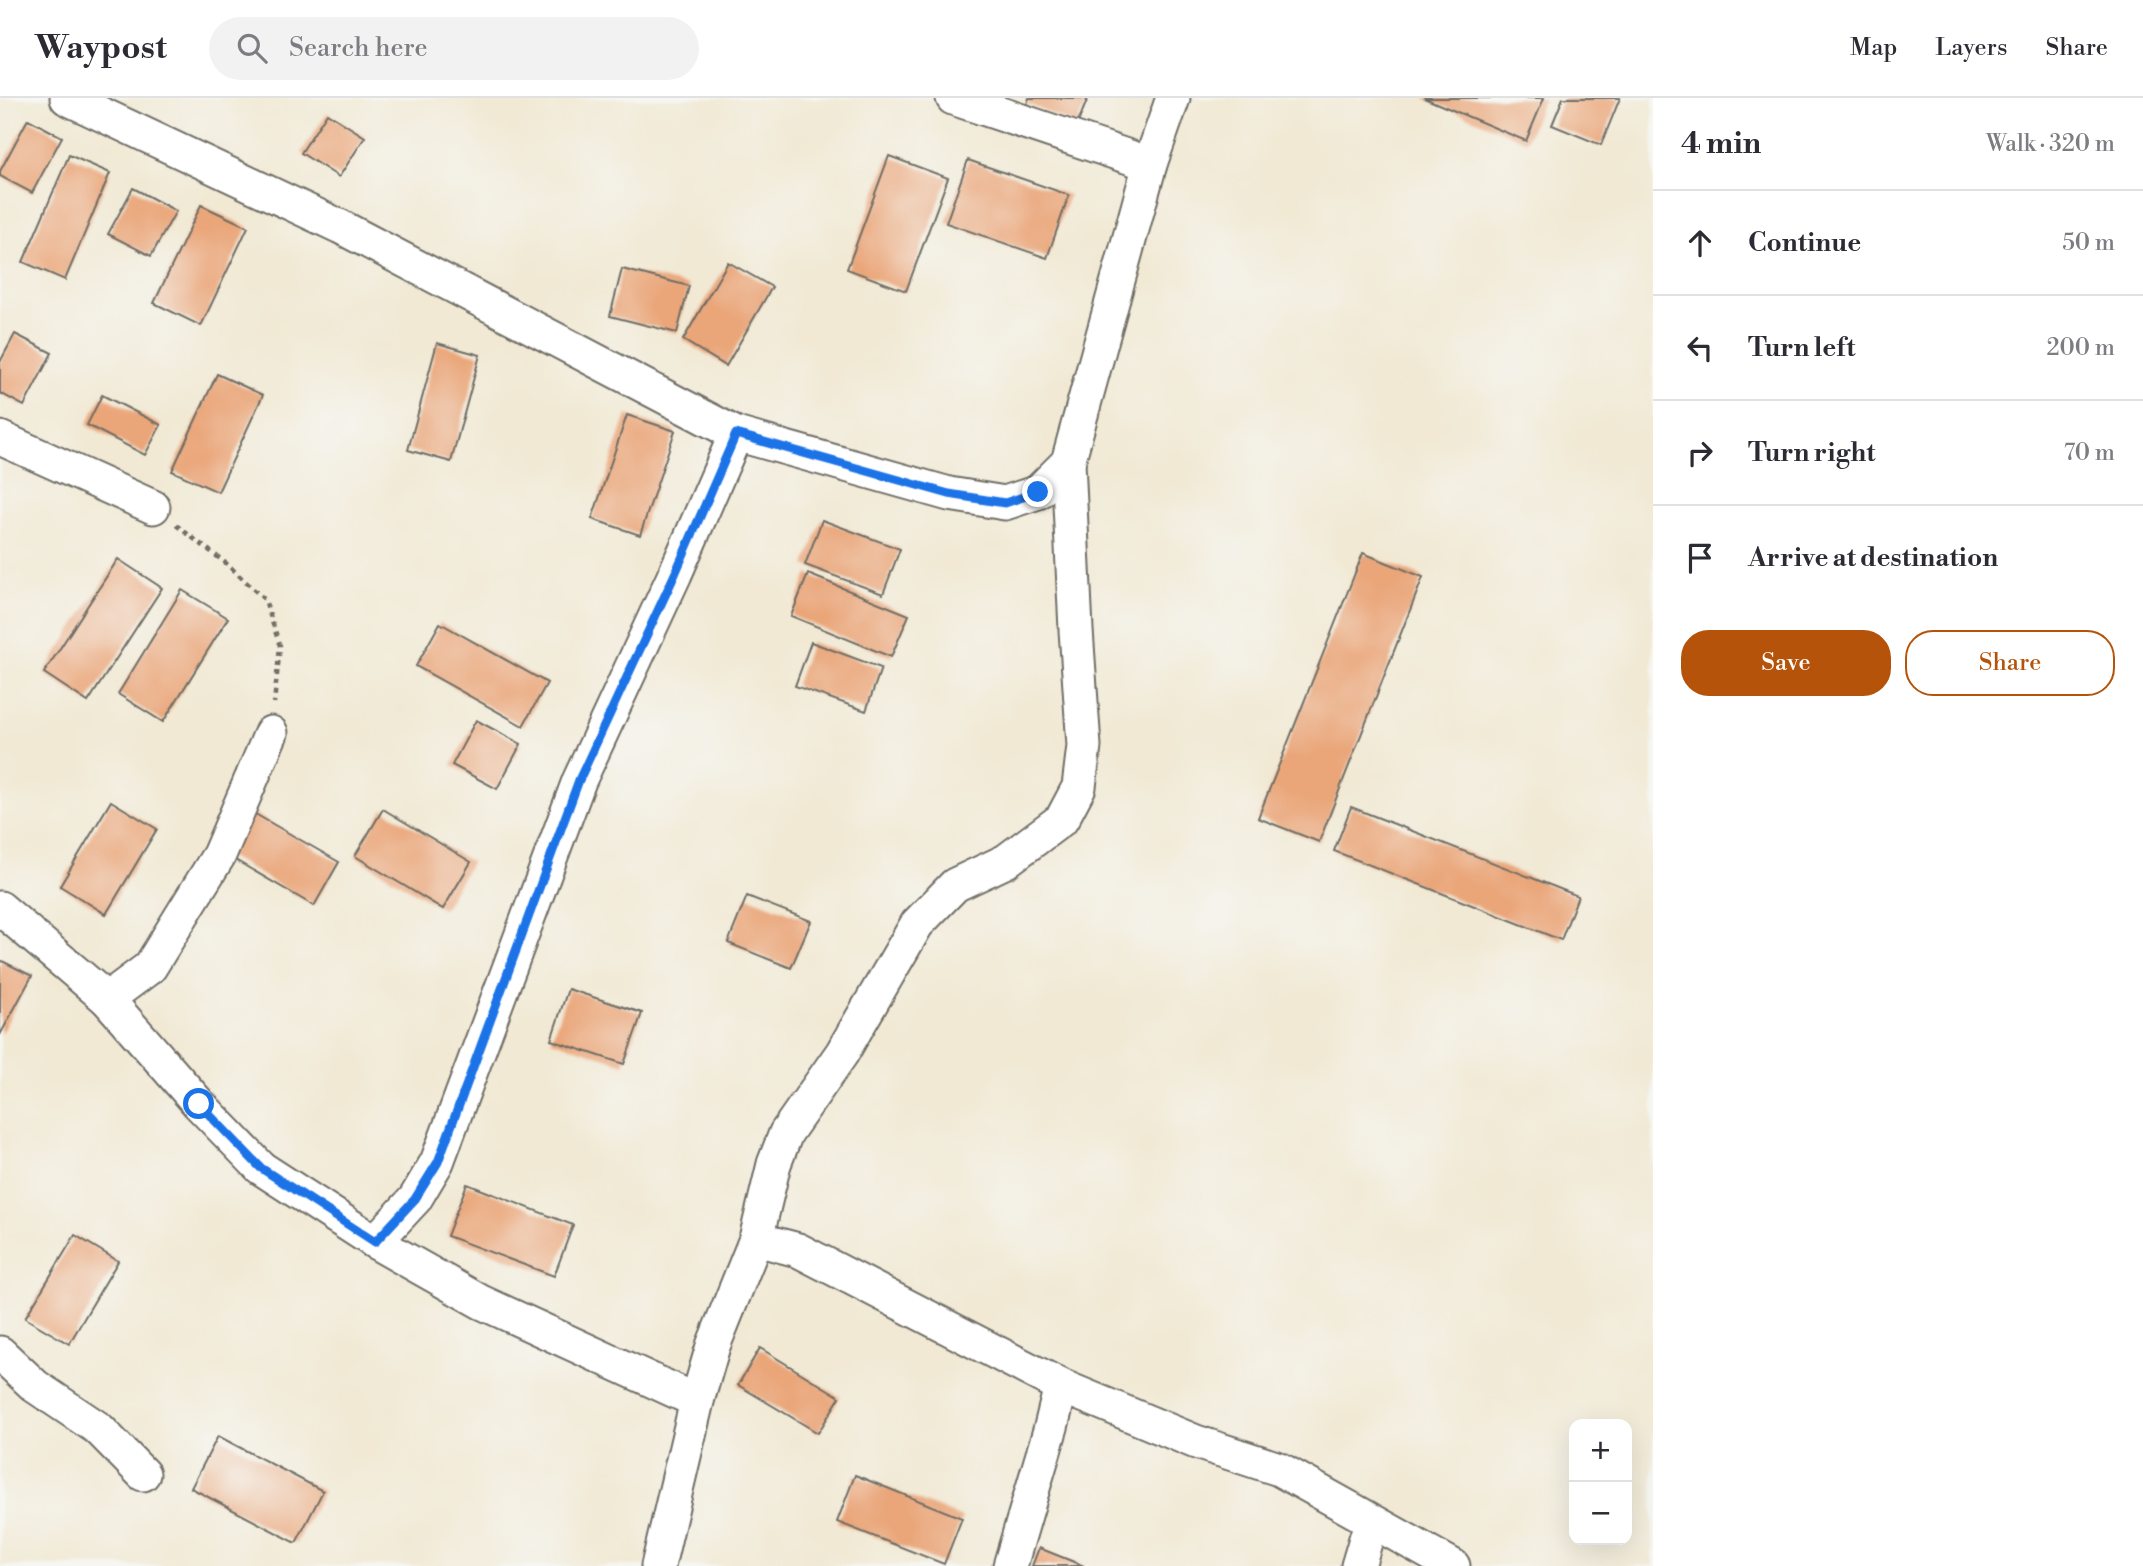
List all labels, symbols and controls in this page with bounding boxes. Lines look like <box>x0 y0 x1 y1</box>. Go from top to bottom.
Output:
search box <box>209 17 699 80</box>
text: Waypost <box>35 28 167 69</box>
icon: search <box>233 29 271 67</box>
text: Search here <box>289 32 428 64</box>
text: Map <box>1850 33 1897 63</box>
text: Layers <box>1935 33 2007 63</box>
text: Share <box>2045 33 2108 63</box>
text: 4 min <box>1681 125 1761 163</box>
text: Walk · 320 m <box>1986 130 2115 158</box>
icon: ahead <box>1681 224 1719 262</box>
text: Continue <box>1748 227 1861 259</box>
text: 50 m <box>2062 229 2115 257</box>
icon: left <box>1681 329 1719 367</box>
text: Turn left <box>1748 332 1856 364</box>
text: 200 m <box>2047 334 2115 362</box>
icon: right <box>1681 434 1719 472</box>
text: Turn right <box>1748 437 1876 469</box>
text: 70 m <box>2064 439 2115 467</box>
route end <box>1022 476 1053 507</box>
icon: arrive <box>1681 539 1719 577</box>
text: Arrive at destination <box>1748 542 1998 574</box>
button: Save <box>1681 630 1891 696</box>
button: Share <box>1905 630 2115 696</box>
route start <box>183 1088 214 1119</box>
map controls <box>1569 1419 1632 1545</box>
button: + <box>1569 1419 1632 1482</box>
button: − <box>1569 1482 1632 1545</box>

